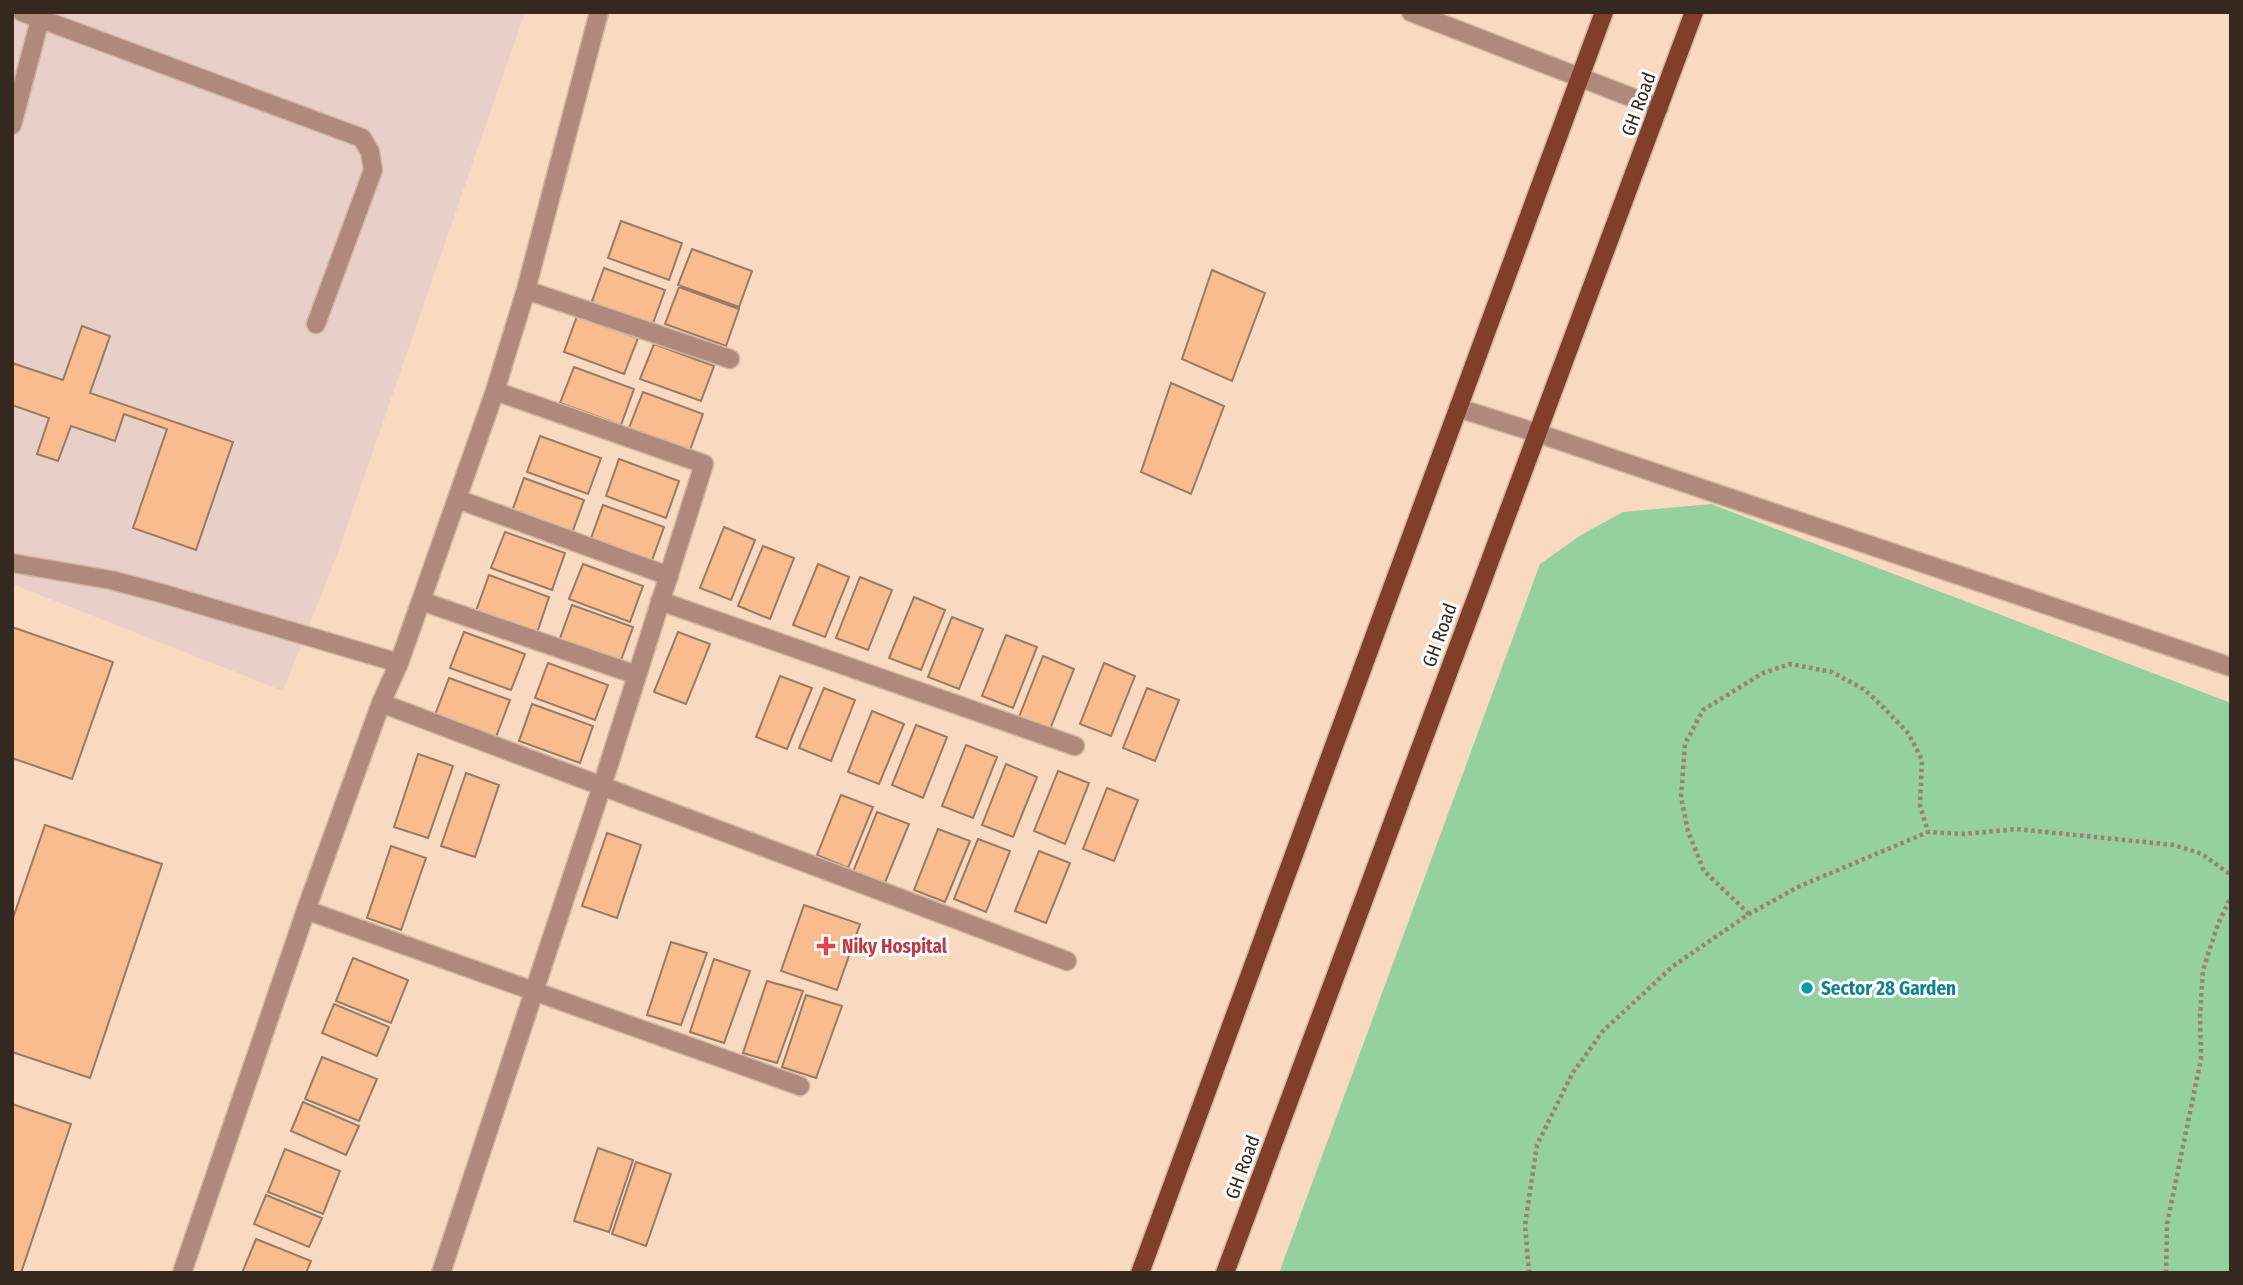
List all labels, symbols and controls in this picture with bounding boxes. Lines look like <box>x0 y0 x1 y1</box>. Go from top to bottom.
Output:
street label: GH Road <box>1616 69 1661 139</box>
street label: GH Road <box>1417 600 1462 670</box>
place label: Niky Hospital <box>842 935 948 958</box>
marker: Niky Hospital <box>816 936 836 956</box>
place label: Sector 28 Garden <box>1821 977 1956 1000</box>
marker: Sector 28 Garden <box>1799 980 1815 996</box>
street label: GH Road <box>1220 1132 1265 1202</box>

